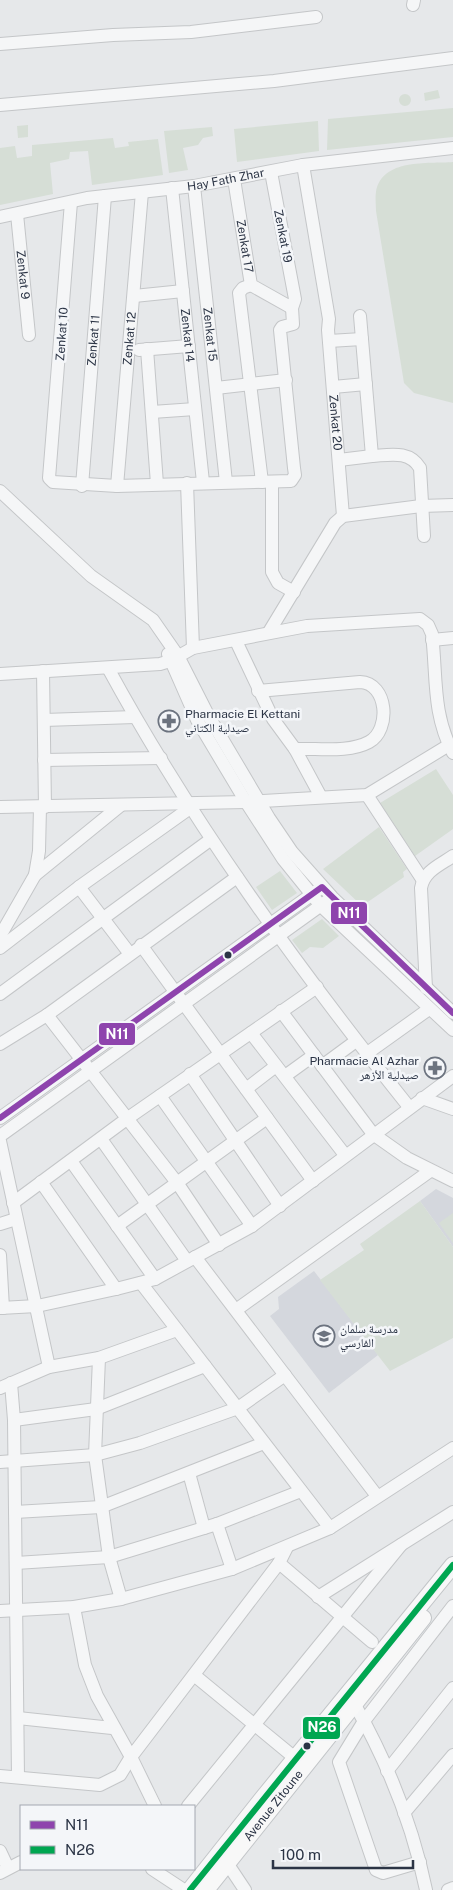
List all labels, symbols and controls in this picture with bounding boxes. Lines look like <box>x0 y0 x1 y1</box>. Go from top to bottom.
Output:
street label: Hay Fath Zhar <box>186 166 266 194</box>
street label: Zenkat 19 <box>271 208 295 264</box>
street label: Zenkat 17 <box>234 218 256 274</box>
street label: Zenkat 9 <box>14 249 32 300</box>
street label: Zenkat 15 <box>200 306 220 362</box>
street label: Zenkat 10 <box>53 307 71 361</box>
street label: Zenkat 14 <box>178 307 197 363</box>
street label: Zenkat 12 <box>120 311 139 366</box>
street label: Zenkat 11 <box>85 314 103 367</box>
street label: Zenkat 20 <box>326 394 345 451</box>
place label: Pharmacie El Kettani صيدلية الكتاني <box>185 707 300 738</box>
pharmacy icon: Pharmacie El Kettani صيدلية الكتاني <box>157 709 181 733</box>
line badge: N11 <box>330 901 368 925</box>
text: N11 <box>338 905 360 921</box>
unlabelled marker <box>223 950 233 960</box>
line badge: N11 <box>98 1022 136 1046</box>
text: N11 <box>106 1026 128 1042</box>
place label: Pharmacie Al Azhar صيدلية الأزهر <box>309 1054 419 1082</box>
pharmacy icon: Pharmacie Al Azhar صيدلية الأزهر <box>423 1056 447 1080</box>
place label: مدرسة سلمان الفارسي <box>340 1322 398 1353</box>
school or university icon: مدرسة سلمان الفارسي <box>312 1324 336 1348</box>
line badge: N26 <box>302 1716 341 1740</box>
text: N26 <box>307 1719 337 1735</box>
unlabelled marker <box>302 1741 312 1751</box>
street label: Avenue Zitoune <box>241 1767 306 1844</box>
legend <box>20 1805 195 1870</box>
text: N11 <box>65 1816 89 1833</box>
scale bar <box>273 1838 413 1870</box>
text: N26 <box>65 1841 95 1858</box>
text: 100 m <box>280 1846 321 1863</box>

